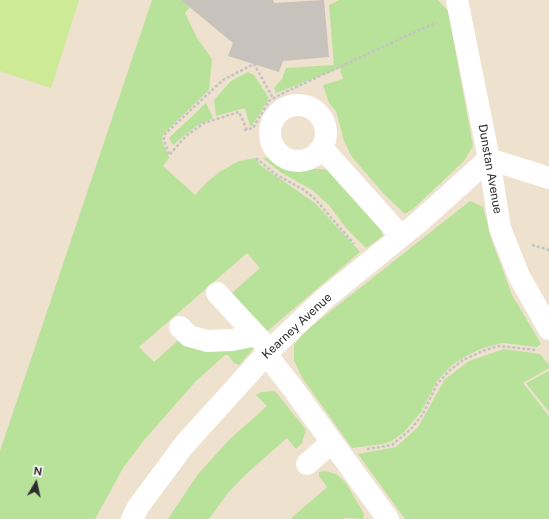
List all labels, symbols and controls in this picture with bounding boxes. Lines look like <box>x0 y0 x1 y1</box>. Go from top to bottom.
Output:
street label: Dunstan Avenue <box>475 123 505 215</box>
street label: Kearney Avenue <box>259 290 335 362</box>
north arrow <box>16 463 56 503</box>
text: N <box>33 465 43 478</box>

